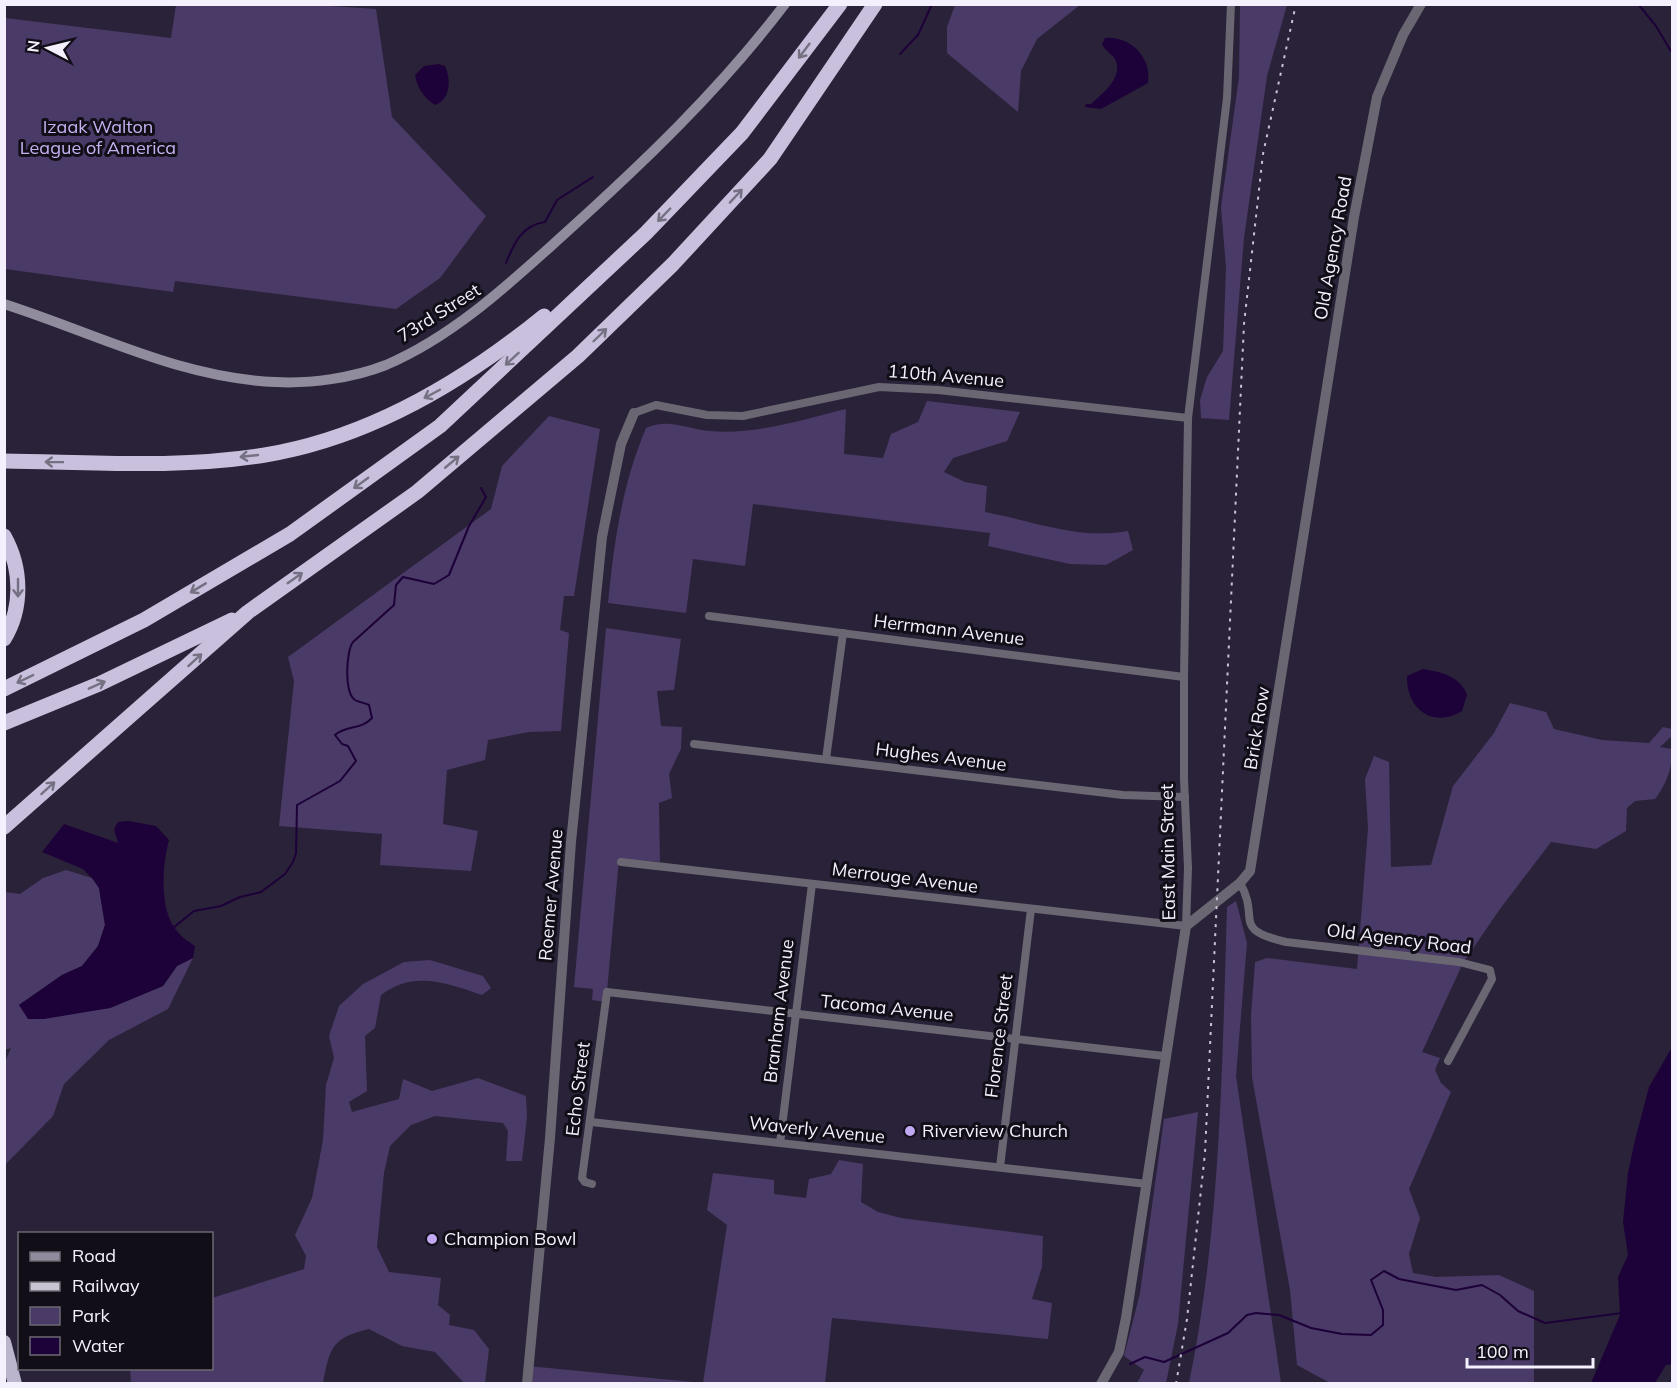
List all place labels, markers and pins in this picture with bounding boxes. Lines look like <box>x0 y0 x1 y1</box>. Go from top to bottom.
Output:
place label: Riverview Church <box>922 1119 1068 1142</box>
marker: Riverview Church <box>903 1124 917 1138</box>
place label: Champion Bowl <box>444 1227 576 1250</box>
marker: Champion Bowl <box>425 1232 439 1246</box>

